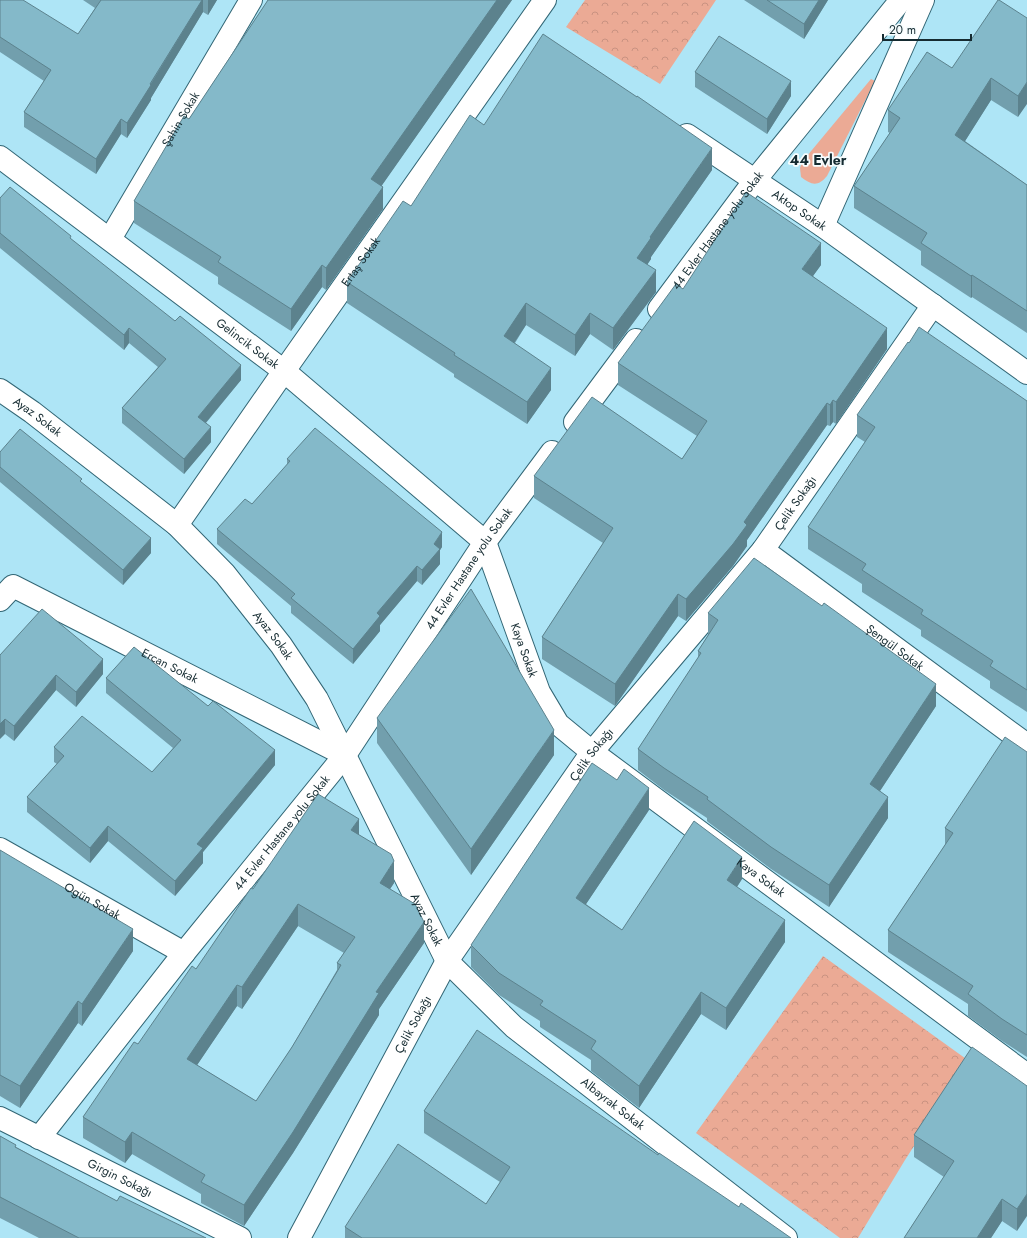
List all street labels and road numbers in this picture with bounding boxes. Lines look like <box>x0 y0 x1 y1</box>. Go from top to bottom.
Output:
street label: Şahin Sokak <box>157 88 204 150</box>
street label: 44 Evler Hastane yolu Sokak <box>667 167 768 294</box>
street label: Aktop Sokak <box>768 185 831 235</box>
street label: Ertaş Sokak <box>337 233 385 290</box>
street label: Gelincik Sokak <box>212 314 284 374</box>
street label: Ayaz Sokak <box>9 392 66 441</box>
street label: Çelik Sokağı <box>770 472 821 534</box>
street label: 44 Evler Hastane yolu Sokak <box>421 503 517 633</box>
street label: Ayaz Sokak <box>248 607 298 664</box>
street label: Şengül Sokak <box>862 620 928 675</box>
street label: Kaya Sokak <box>506 621 542 681</box>
street label: Ercan Sokak <box>138 644 202 688</box>
street label: Çelik Sokağı <box>565 724 618 785</box>
street label: 44 Evler Hastane yolu Sokak <box>229 771 335 894</box>
street label: Kaya Sokak <box>733 853 790 902</box>
street label: Ogün Sokak <box>61 878 124 925</box>
street label: Ayaz Sokak <box>406 890 448 950</box>
street label: Çelik Sokağı <box>390 992 436 1057</box>
street label: Albayrak Sokak <box>577 1073 649 1135</box>
street label: Girgin Sokağı <box>84 1154 155 1202</box>

